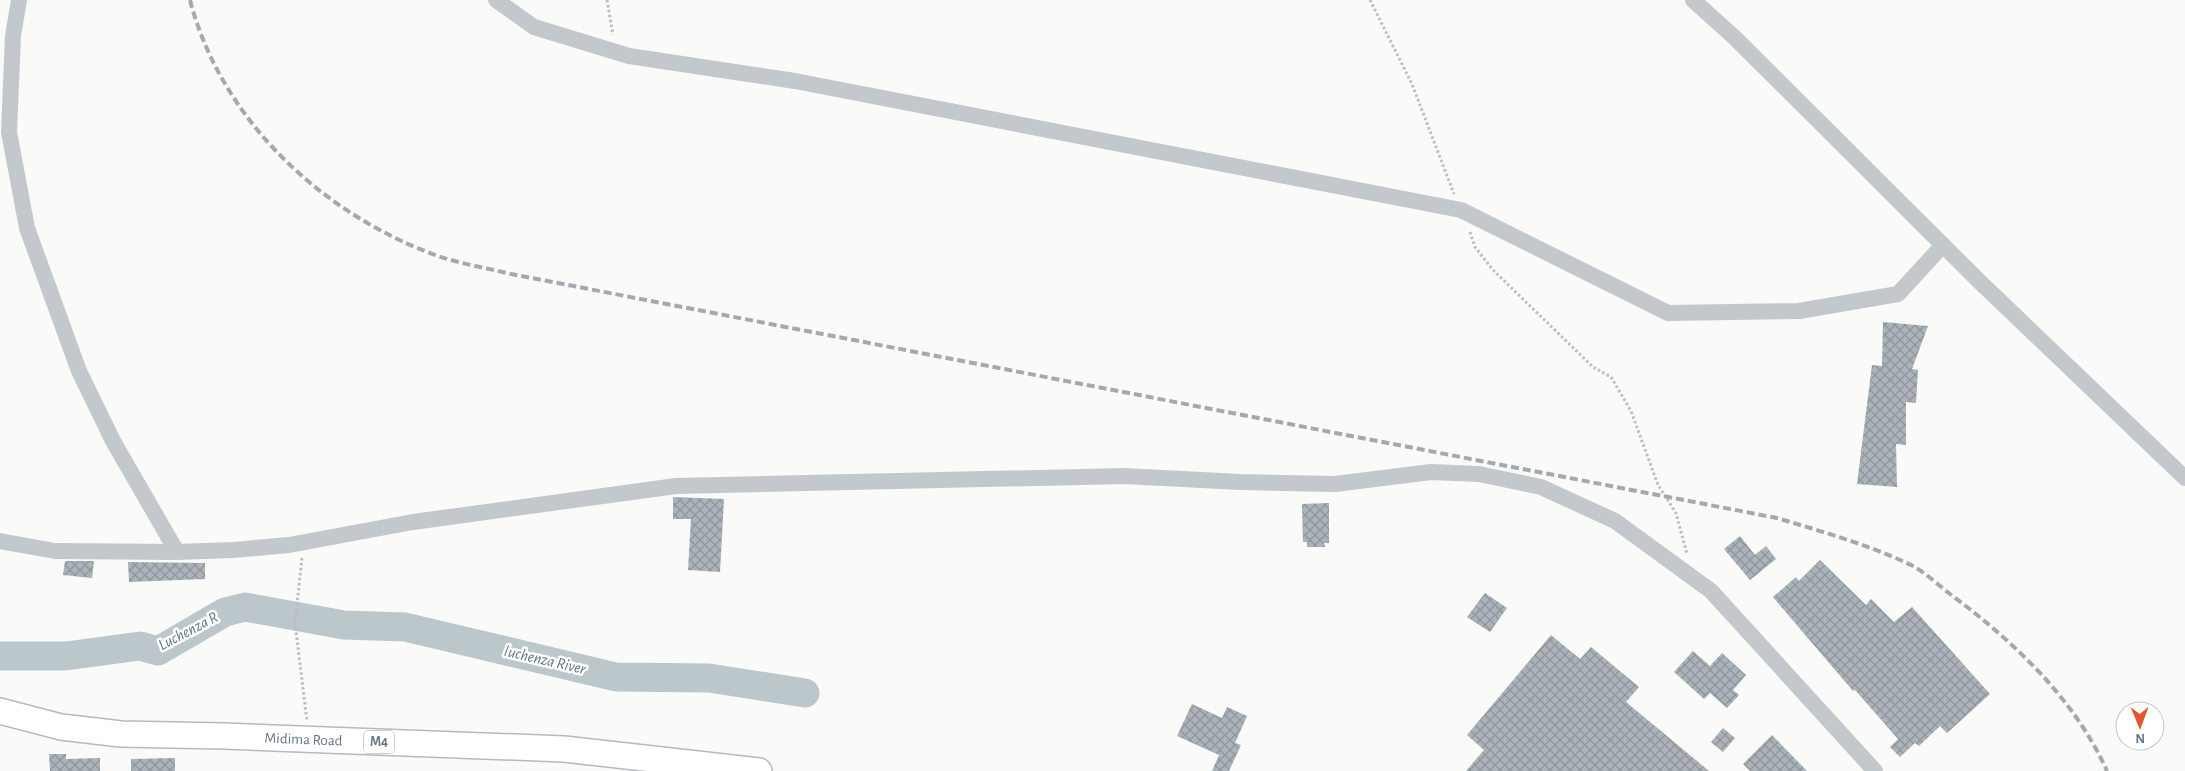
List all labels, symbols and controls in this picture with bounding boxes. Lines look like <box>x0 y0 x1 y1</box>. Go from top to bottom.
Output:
water label: Luchenza R <box>156 609 220 653</box>
water label: luchenza River <box>503 643 588 677</box>
north arrow <box>2115 701 2165 751</box>
street label: Midima Road <box>264 730 343 748</box>
road number: M4 <box>364 730 394 754</box>
text: N <box>2135 731 2145 745</box>

